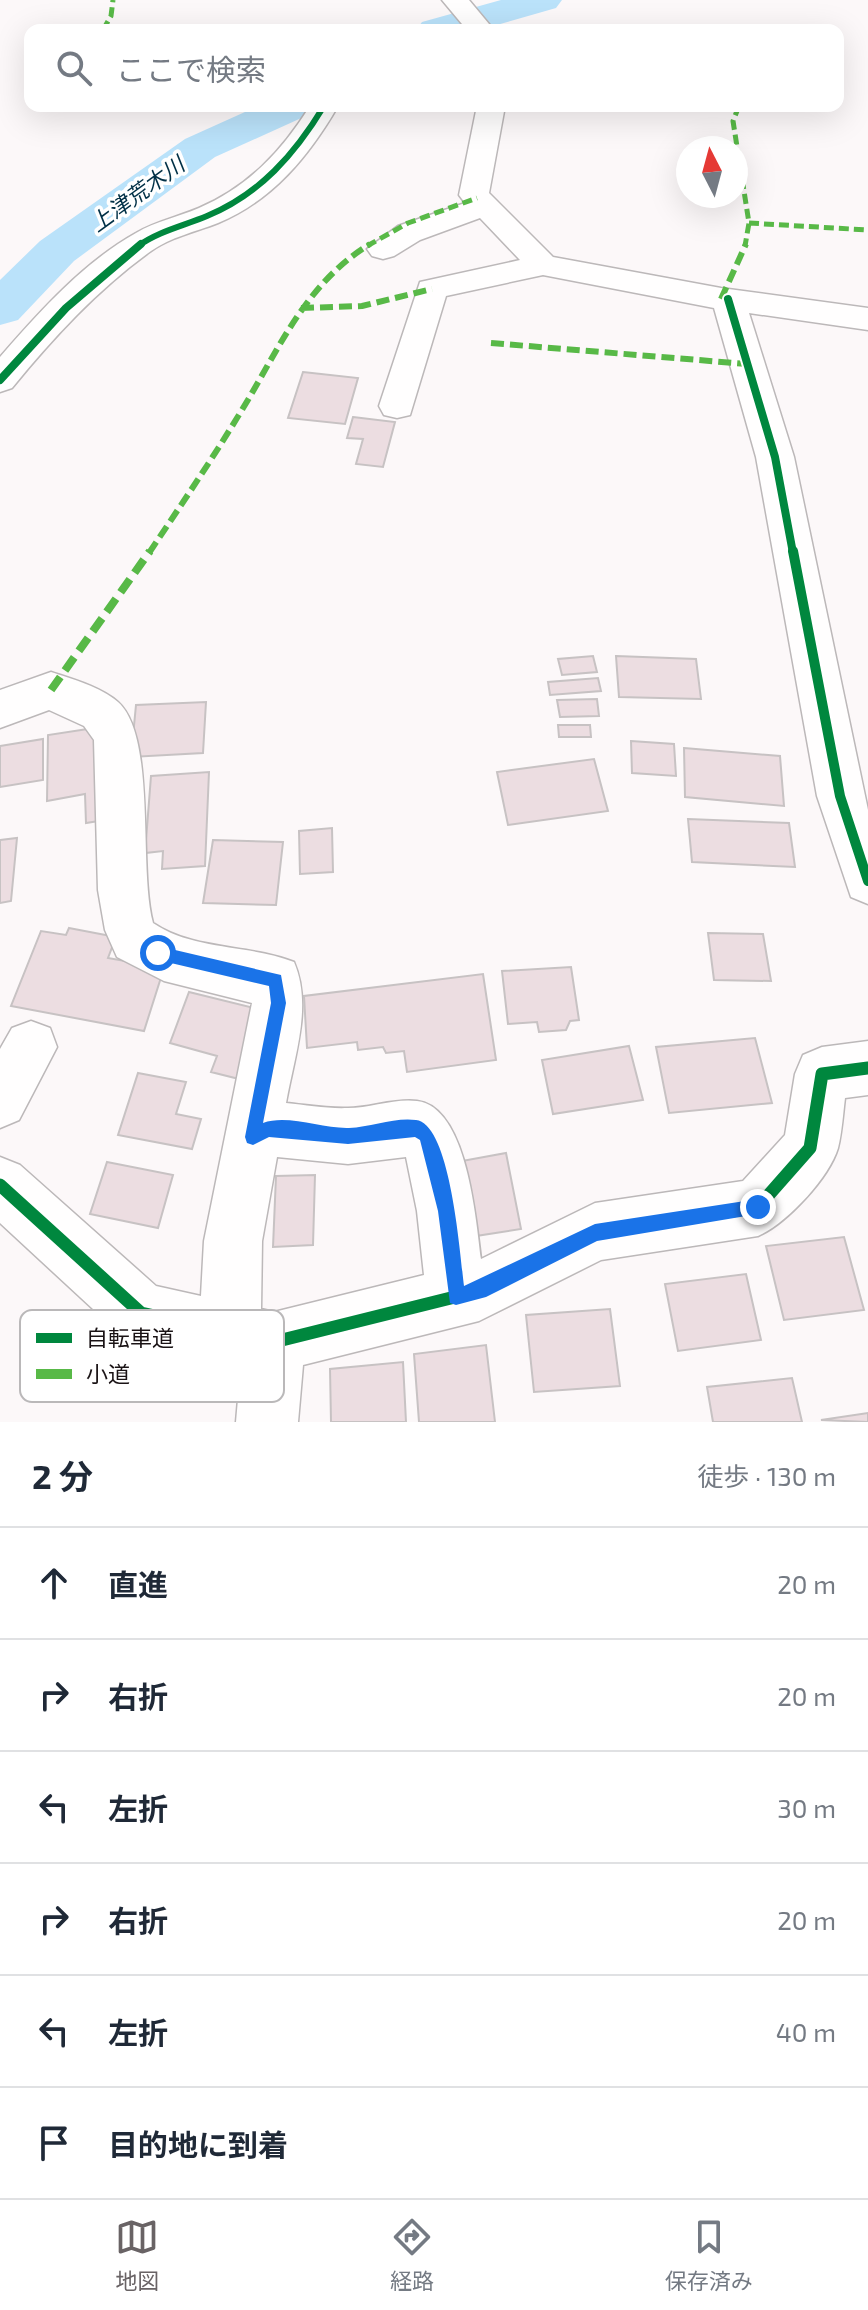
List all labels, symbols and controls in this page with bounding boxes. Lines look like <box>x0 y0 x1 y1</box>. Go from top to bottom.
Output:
search box <box>24 24 844 112</box>
icon: search <box>52 46 96 90</box>
text: ここで検索 <box>116 51 266 87</box>
north arrow <box>676 136 748 208</box>
water label: 上津荒木川 <box>84 149 190 236</box>
route start <box>140 935 176 971</box>
route end <box>740 1189 776 1225</box>
legend <box>20 1310 284 1402</box>
text: 自転車道 <box>86 1324 174 1350</box>
text: 小道 <box>86 1360 130 1386</box>
text: 2 分 <box>32 1455 93 1496</box>
text: 徒歩 · 130 m <box>697 1460 836 1491</box>
icon: ahead <box>32 1561 76 1605</box>
text: 直進 <box>108 1566 168 1602</box>
text: 20 m <box>777 1568 836 1599</box>
icon: right <box>32 1673 76 1717</box>
text: 右折 <box>108 1678 168 1714</box>
text: 20 m <box>777 1680 836 1711</box>
icon: left <box>32 1785 76 1829</box>
text: 左折 <box>108 1790 168 1826</box>
text: 30 m <box>777 1792 836 1823</box>
icon: right <box>32 1897 76 1941</box>
text: 右折 <box>108 1902 168 1938</box>
text: 20 m <box>777 1904 836 1935</box>
icon: left <box>32 2009 76 2053</box>
text: 左折 <box>108 2014 168 2050</box>
text: 40 m <box>776 2016 836 2047</box>
icon: arrive <box>32 2121 76 2165</box>
text: 目的地に到着 <box>108 2126 288 2162</box>
tab: 地図 <box>115 2215 159 2295</box>
tab: 経路 <box>390 2215 434 2295</box>
tab: 保存済み <box>665 2215 753 2295</box>

